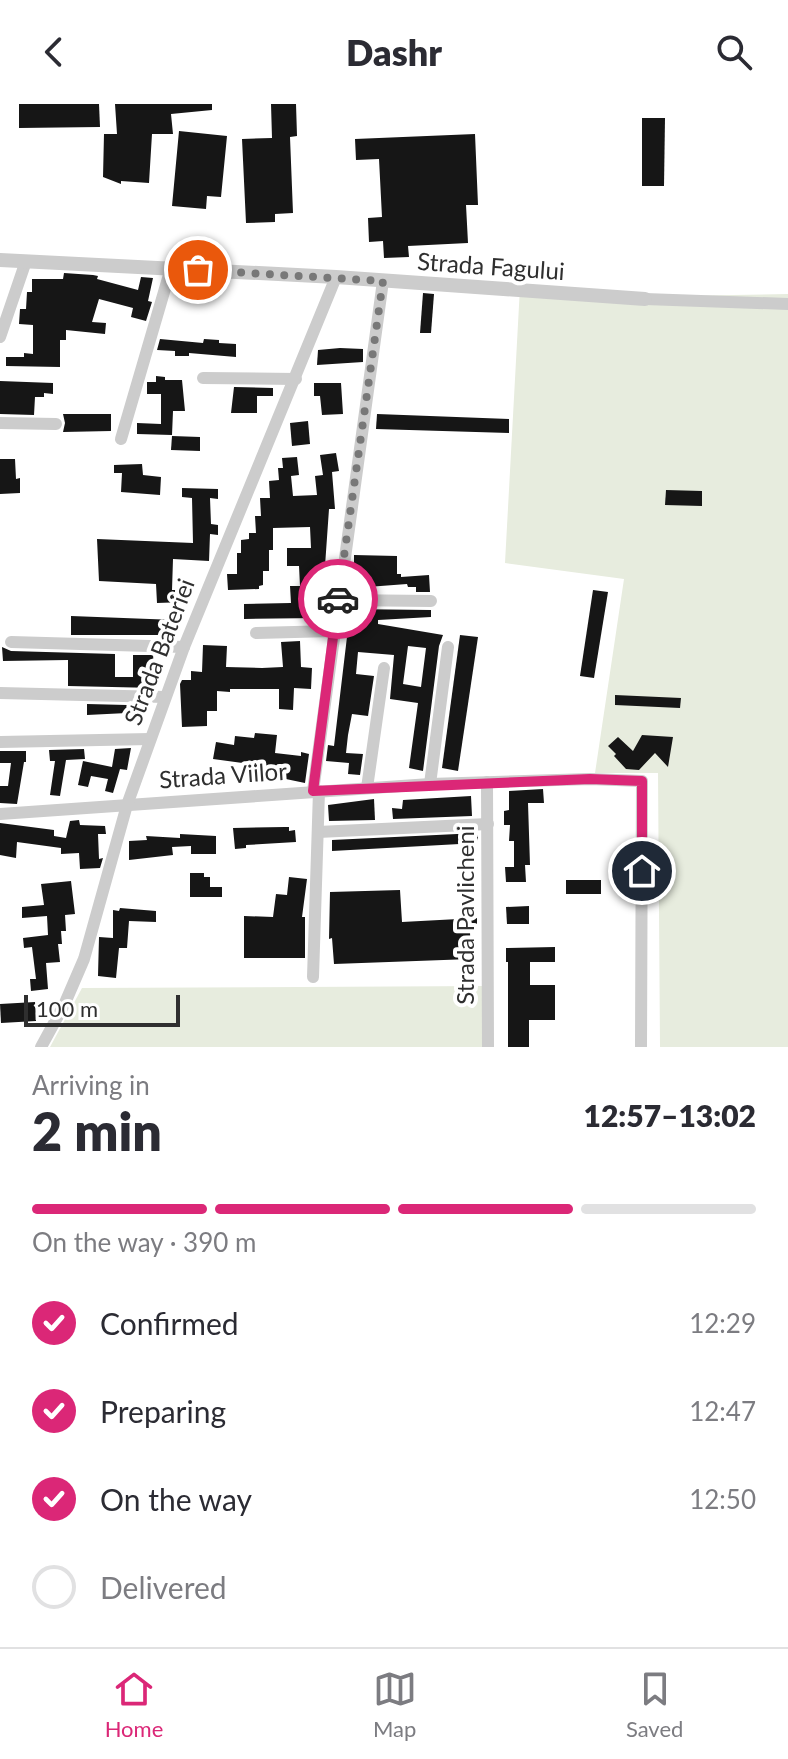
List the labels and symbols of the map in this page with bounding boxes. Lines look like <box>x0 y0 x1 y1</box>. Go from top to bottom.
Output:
pin <box>164 236 232 304</box>
street label: Strada Fagului <box>417 246 566 285</box>
courier <box>298 559 378 639</box>
street label: Strada Bateriei <box>117 574 200 729</box>
street label: Strada Viilor <box>158 756 288 793</box>
street label: Strada Pavlicheni <box>450 825 479 1005</box>
pin <box>608 837 676 905</box>
scale bar <box>24 991 180 1027</box>

